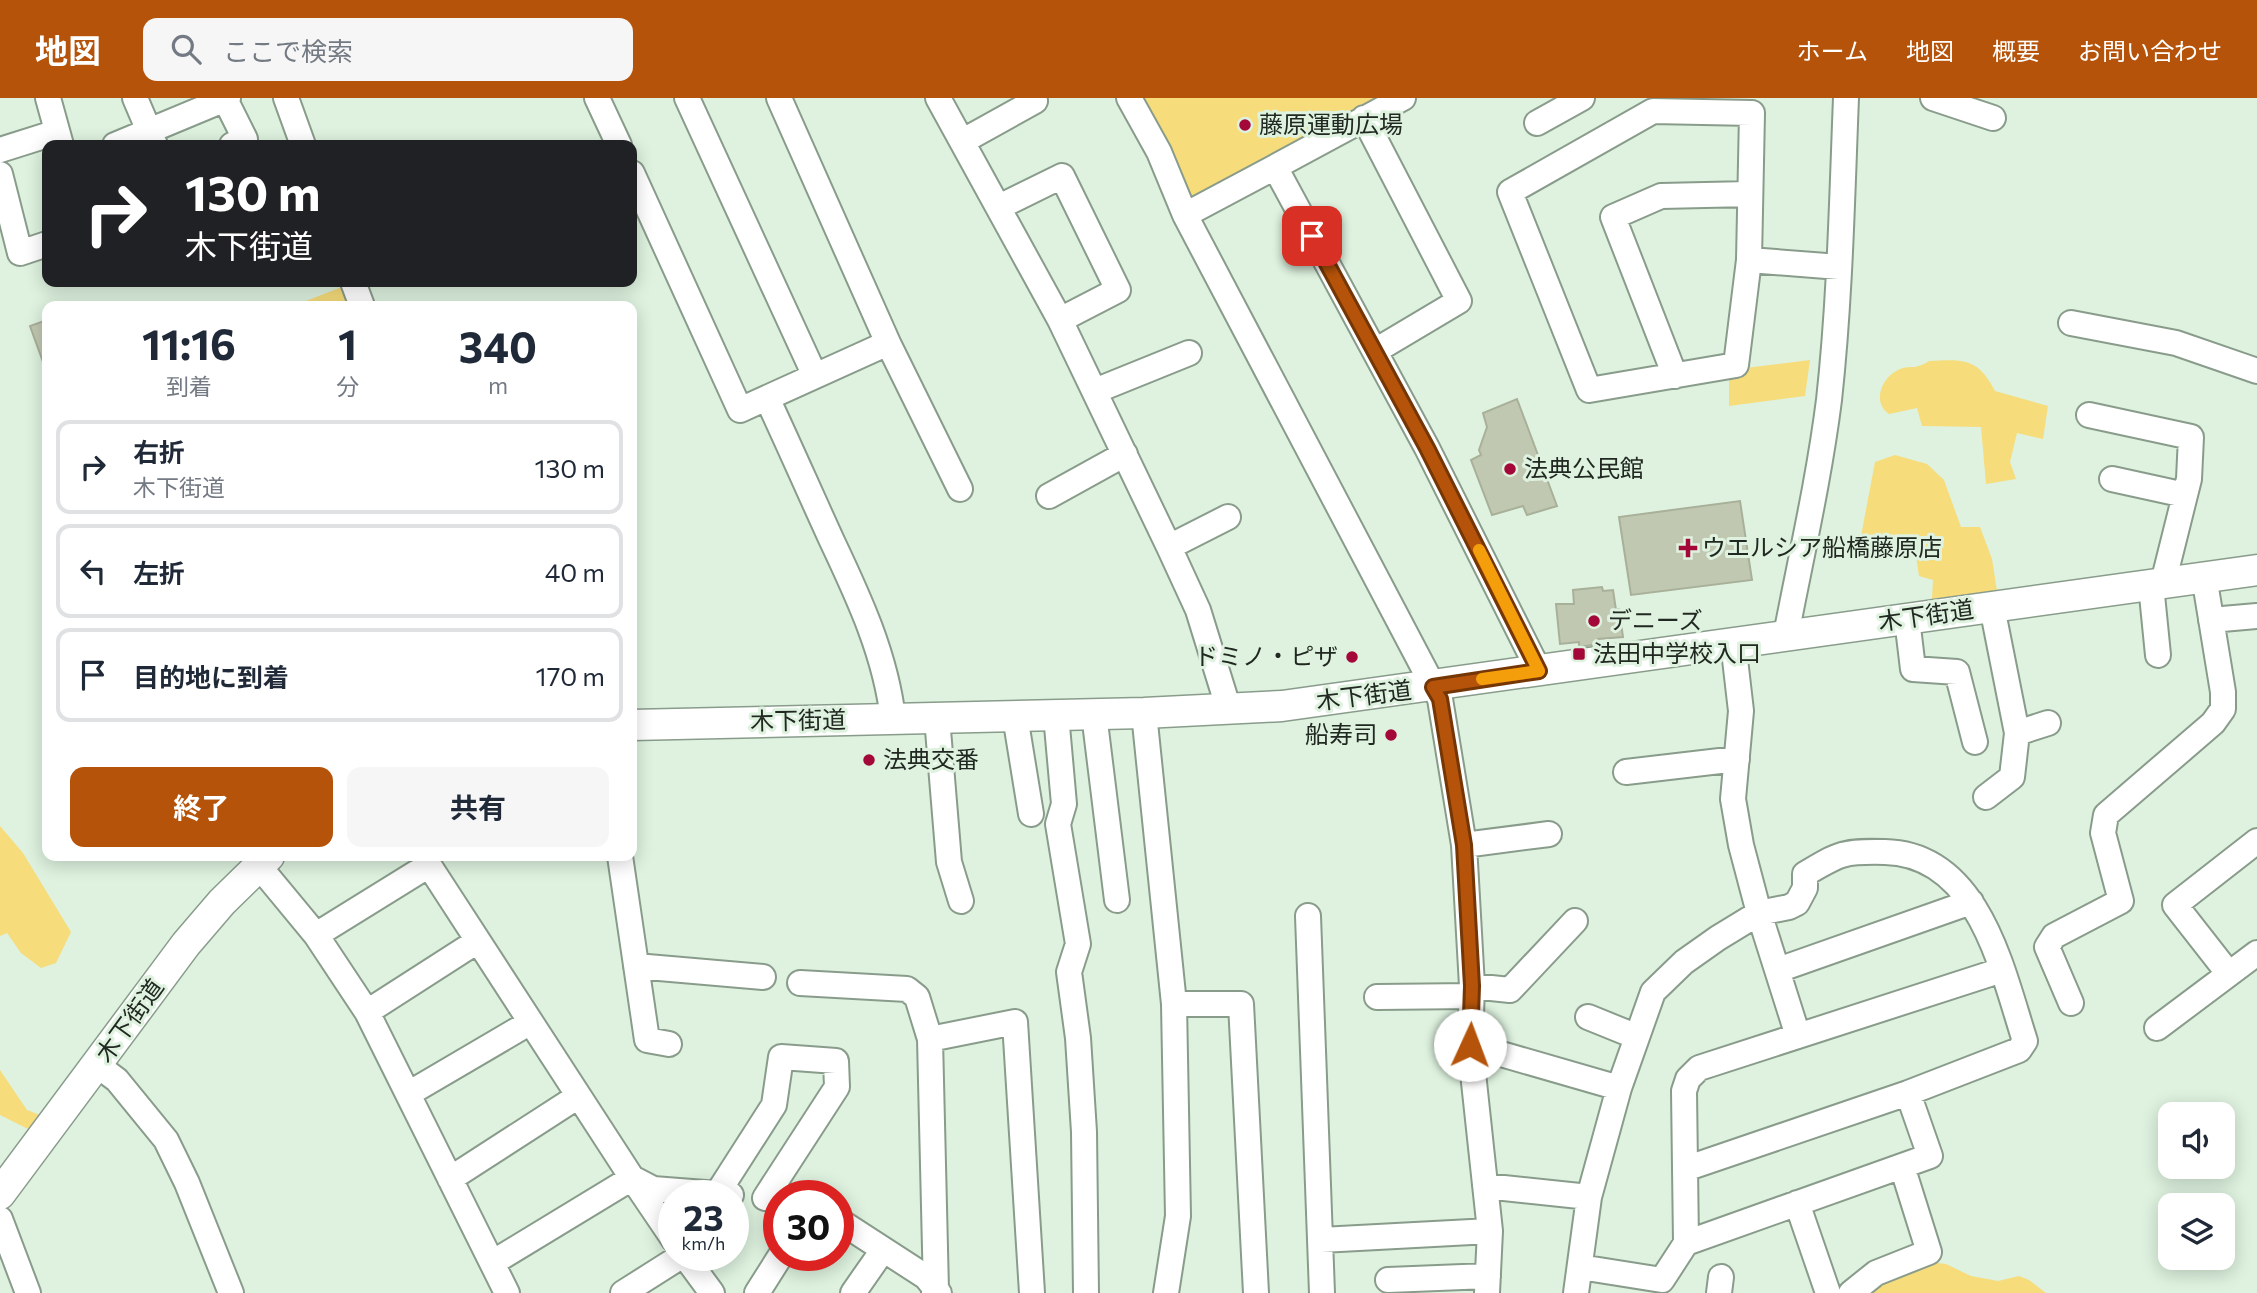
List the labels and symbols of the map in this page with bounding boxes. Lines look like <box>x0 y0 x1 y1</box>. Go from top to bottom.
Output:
place label: 藤原運動広場 <box>1259 109 1403 138</box>
marker: 藤原運動広場 <box>1237 117 1253 133</box>
pin <box>1282 206 1342 266</box>
place label: 法典公民館 <box>1524 453 1644 482</box>
marker: 法典公民館 <box>1502 461 1518 477</box>
place label: ウエルシア船橋藤原店 <box>1702 532 1942 561</box>
marker: ウエルシア船橋藤原店 <box>1680 540 1696 556</box>
street label: 木下街道 <box>1876 593 1975 636</box>
place label: デニーズ <box>1608 605 1703 634</box>
marker: デニーズ <box>1586 613 1602 629</box>
place label: 法田中学校入口 <box>1593 638 1761 667</box>
place label: ドミノ・ピザ <box>1194 641 1338 670</box>
marker: 法田中学校入口 <box>1571 646 1587 662</box>
marker: ドミノ・ピザ <box>1344 649 1360 665</box>
street label: 木下街道 <box>1314 674 1413 715</box>
street label: 木下街道 <box>750 704 846 735</box>
place label: 船寿司 <box>1305 719 1377 748</box>
marker: 船寿司 <box>1383 727 1399 743</box>
place label: 法典交番 <box>883 744 979 773</box>
marker: 法典交番 <box>861 752 877 768</box>
street label: 木下街道 <box>89 973 169 1067</box>
position arrow <box>1433 1008 1507 1082</box>
speed limit sign: 30 <box>763 1180 854 1271</box>

